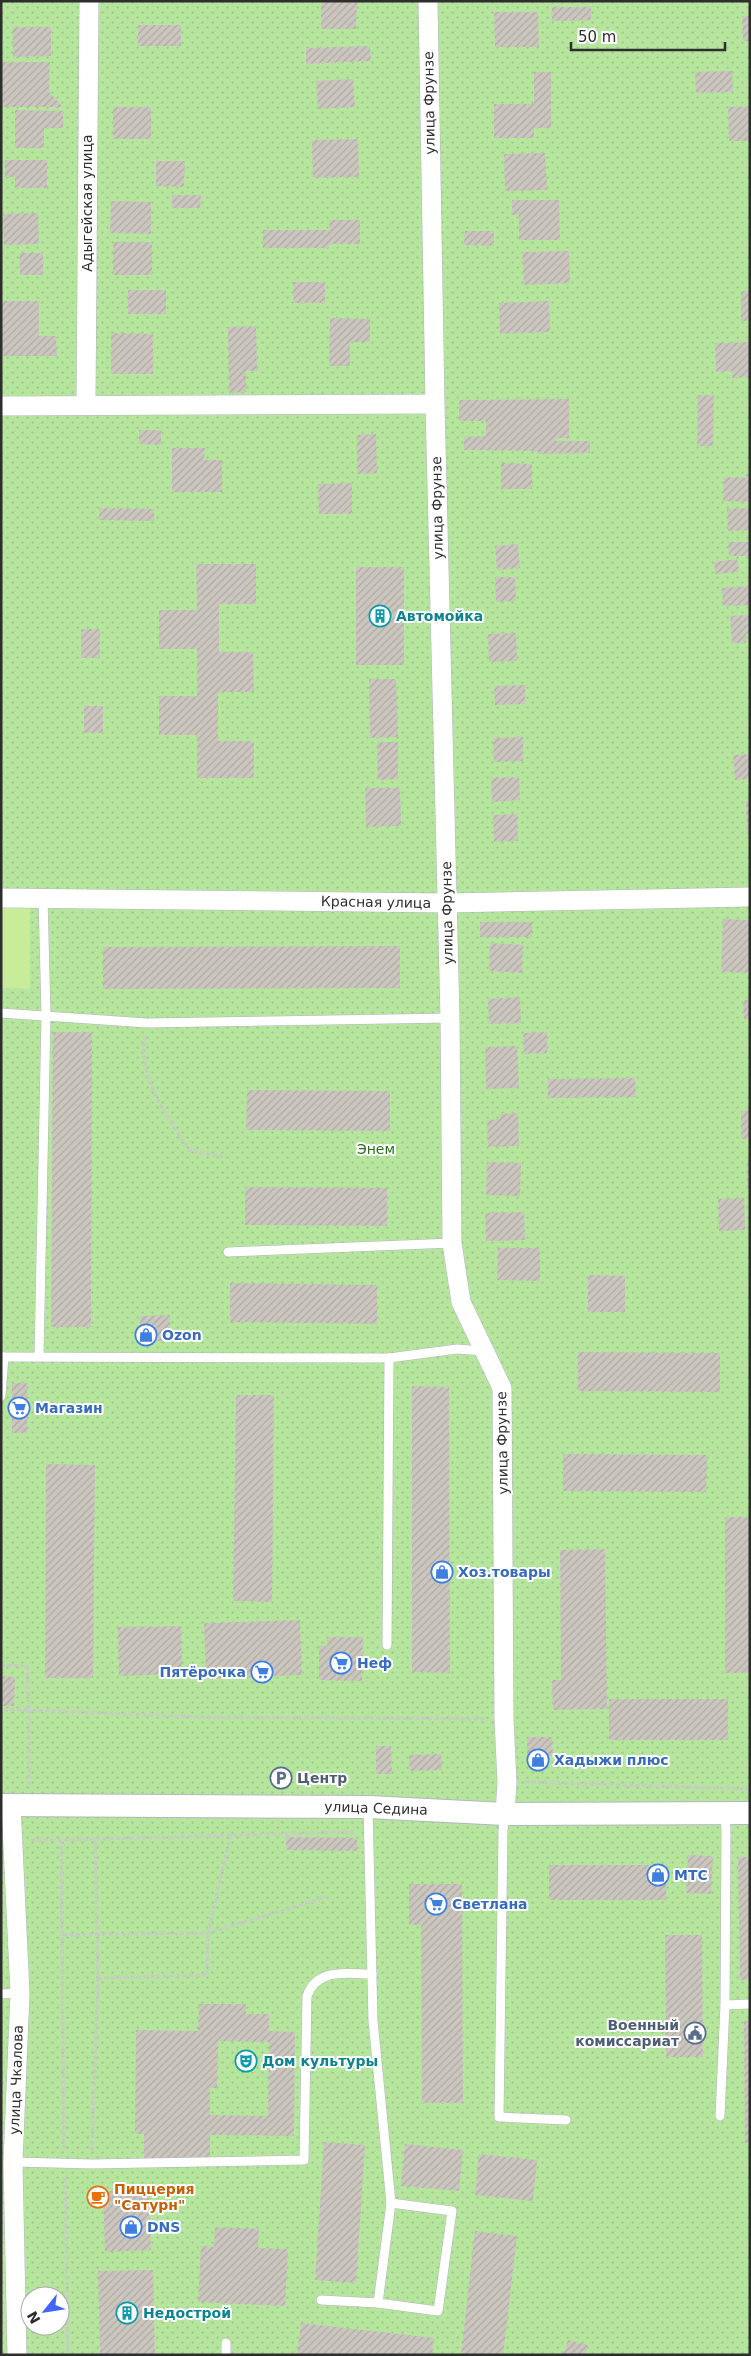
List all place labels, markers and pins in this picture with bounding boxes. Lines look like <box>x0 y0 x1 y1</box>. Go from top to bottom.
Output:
building icon: Автомойка <box>368 604 392 628</box>
place label: Автомойка <box>396 608 483 624</box>
shop icon: Ozon <box>134 1323 158 1347</box>
place label: Ozon <box>162 1327 202 1343</box>
supermarket icon: Магазин <box>7 1396 31 1420</box>
place label: Магазин <box>35 1400 103 1416</box>
shop icon: Хоз.товары <box>430 1560 454 1584</box>
place label: Хоз.товары <box>458 1564 551 1580</box>
supermarket icon: Неф <box>329 1651 353 1675</box>
place label: Неф <box>357 1655 392 1671</box>
supermarket icon: Пятёрочка <box>250 1660 274 1684</box>
place label: Пятёрочка <box>159 1664 246 1680</box>
shop icon: Хадыжи плюс <box>526 1748 550 1772</box>
place label: Хадыжи плюс <box>554 1752 669 1768</box>
parking icon: Центр <box>269 1766 293 1790</box>
place label: Центр <box>297 1770 347 1786</box>
shop icon: МТС <box>646 1863 670 1887</box>
place label: МТС <box>674 1867 708 1883</box>
supermarket icon: Светлана <box>424 1892 448 1916</box>
place label: Светлана <box>452 1896 528 1912</box>
place label: Военный комиссариат <box>575 2017 680 2049</box>
public building icon: Военный комиссариат <box>683 2021 707 2045</box>
theatre icon: Дом культуры <box>234 2049 258 2073</box>
place label: Дом культуры <box>262 2053 378 2069</box>
place label: Пиццерия "Сатурн" <box>114 2181 195 2213</box>
cafe icon: Пиццерия "Сатурн" <box>86 2185 110 2209</box>
shop icon: DNS <box>119 2215 143 2239</box>
place label: DNS <box>147 2219 180 2235</box>
building icon: Недострой <box>115 2301 139 2325</box>
place label: Недострой <box>143 2305 231 2321</box>

